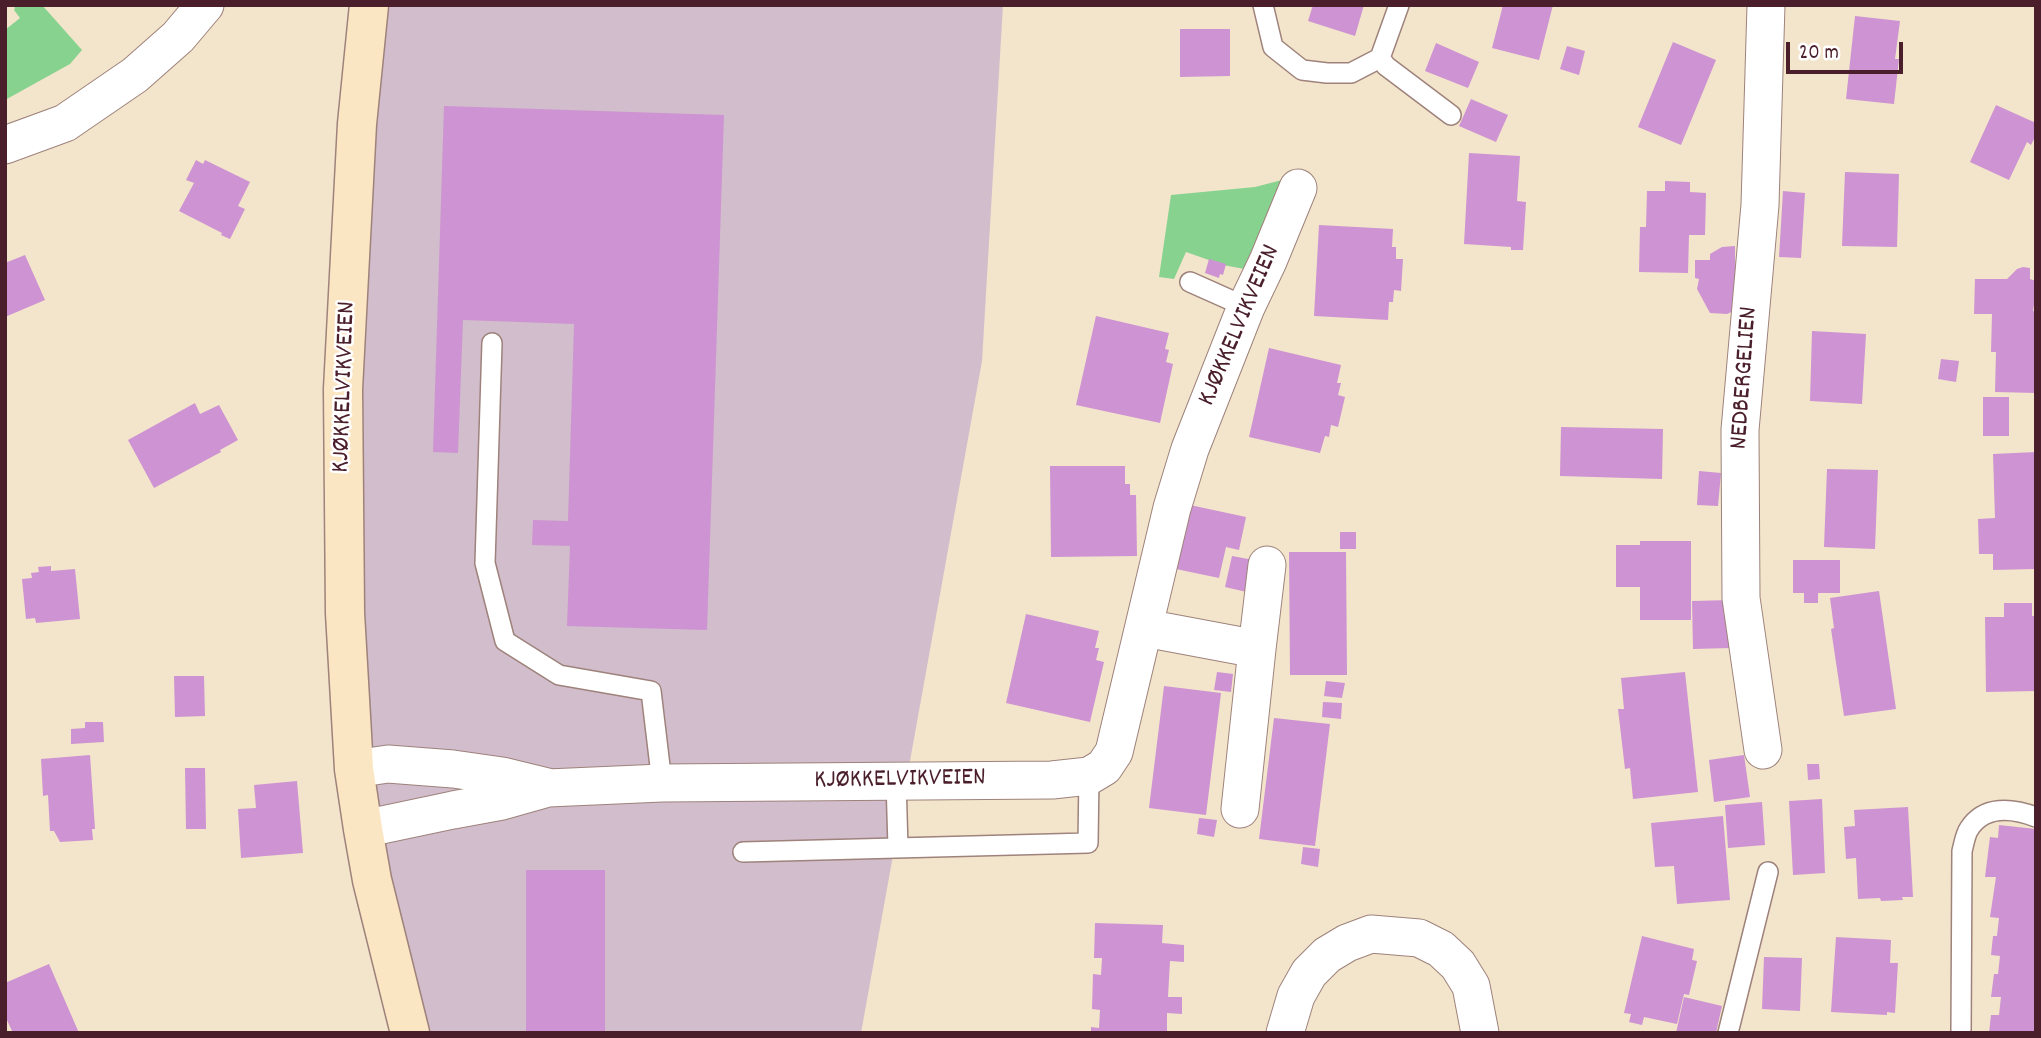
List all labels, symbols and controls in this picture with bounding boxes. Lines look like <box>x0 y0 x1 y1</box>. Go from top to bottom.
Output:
scale bar <box>1789 28 1906 72</box>
text: 20 m <box>1799 39 1839 69</box>
street label: KJØKKELVIKVEIEN <box>1193 241 1289 411</box>
street label: KJØKKELVIKVEIEN <box>327 301 365 473</box>
street label: NEDBERGELIEN <box>1725 306 1767 450</box>
street label: KJØKKELVIKVEIEN <box>814 764 986 798</box>

